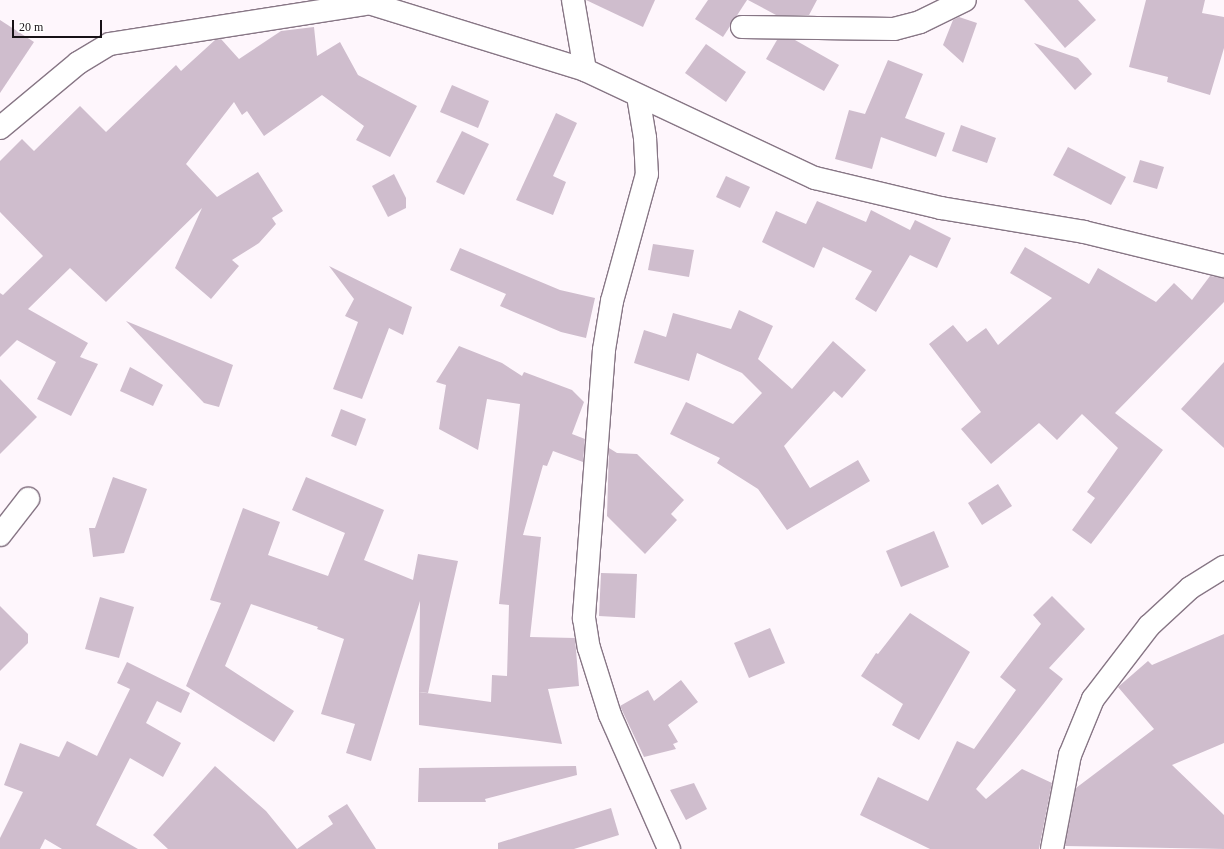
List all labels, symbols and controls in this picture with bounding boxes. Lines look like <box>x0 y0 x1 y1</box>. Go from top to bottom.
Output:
scale bar <box>14 12 104 38</box>
text: 20 m <box>19 20 43 34</box>

